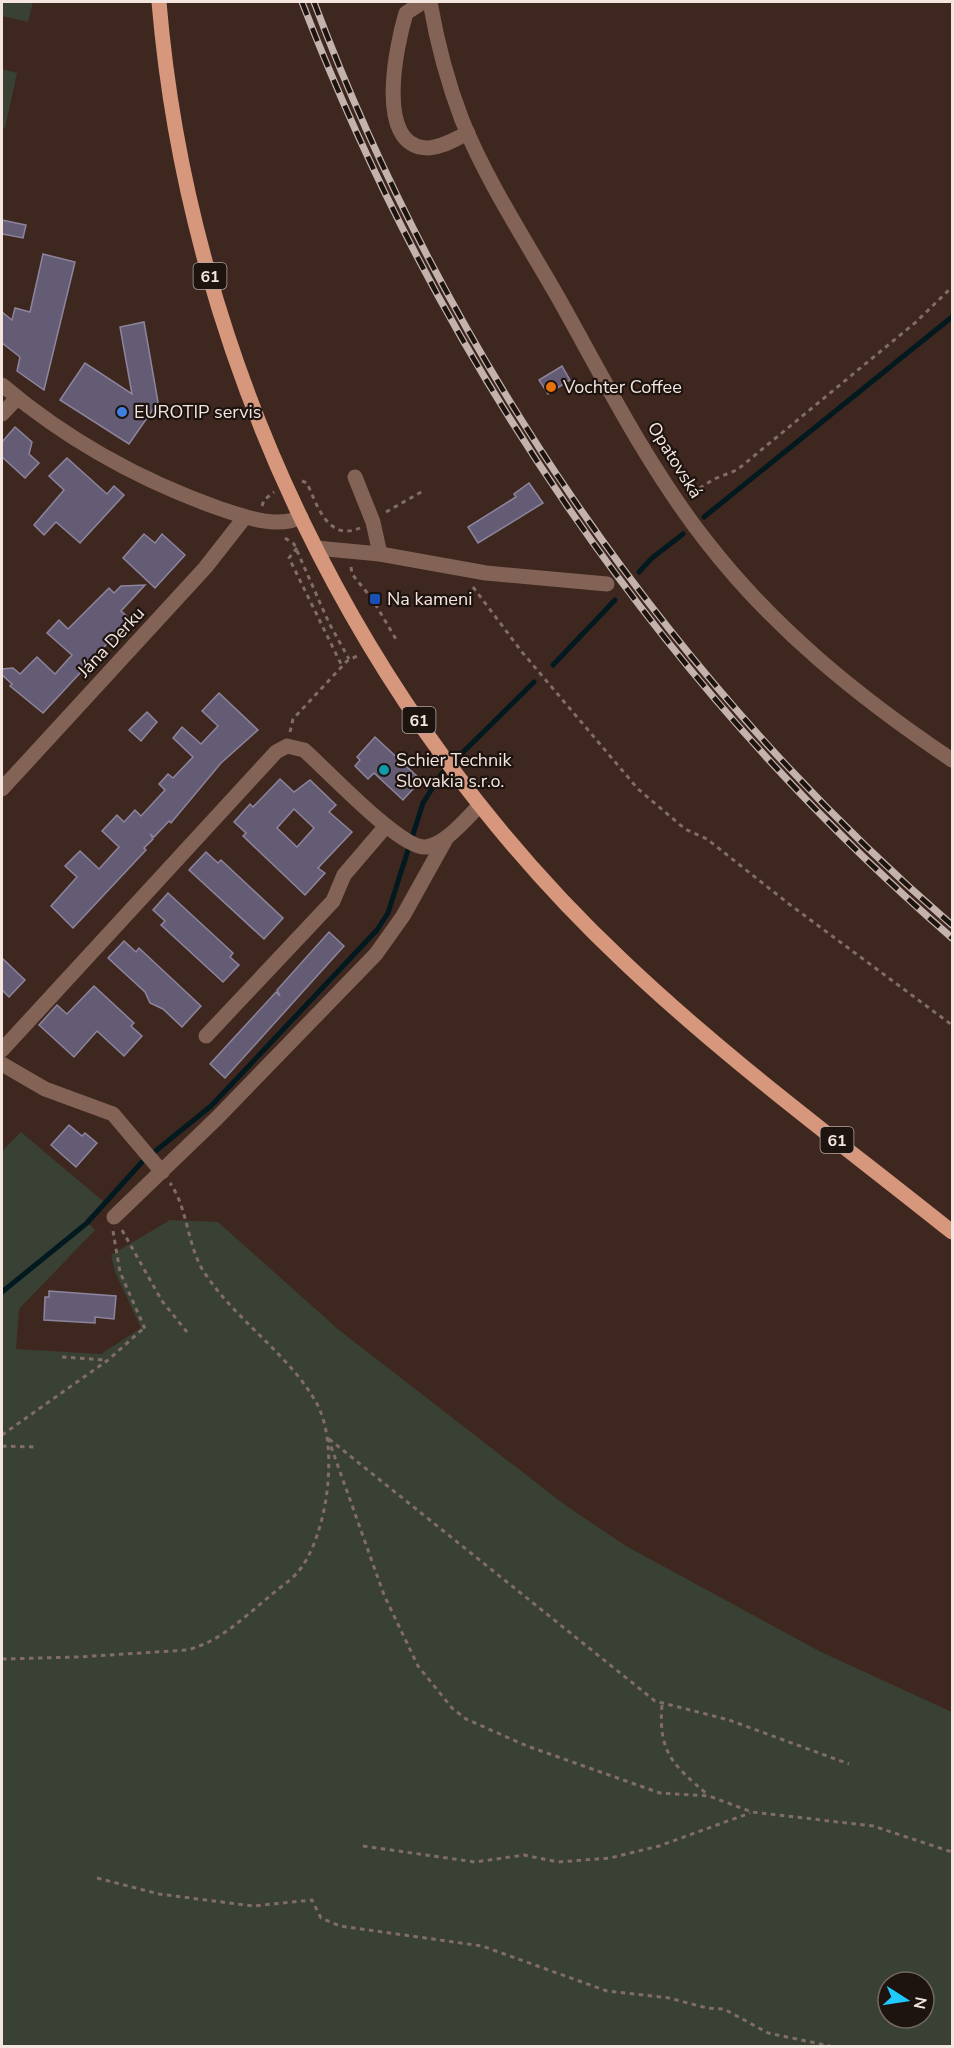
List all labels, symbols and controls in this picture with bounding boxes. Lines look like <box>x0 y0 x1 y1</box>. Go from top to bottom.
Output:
road number: 61 <box>194 263 226 289</box>
place label: Vochter Coffee <box>562 375 682 399</box>
marker: Vochter Coffee <box>544 380 558 394</box>
place label: EUROTIP servis <box>134 400 261 424</box>
marker: EUROTIP servis <box>115 405 129 419</box>
street label: Opatovská <box>642 417 708 503</box>
place label: Na kameni <box>387 587 472 611</box>
marker: Na kameni <box>368 592 382 606</box>
street label: Jána Derku <box>71 602 150 683</box>
road number: 61 <box>402 707 436 733</box>
place label: Schier Technik Slovakia s.r.o. <box>396 748 512 793</box>
marker: Schier Technik Slovakia s.r.o. <box>377 763 391 777</box>
road number: 61 <box>820 1127 854 1153</box>
north arrow <box>876 1970 936 2030</box>
text: N <box>908 1995 932 2011</box>

